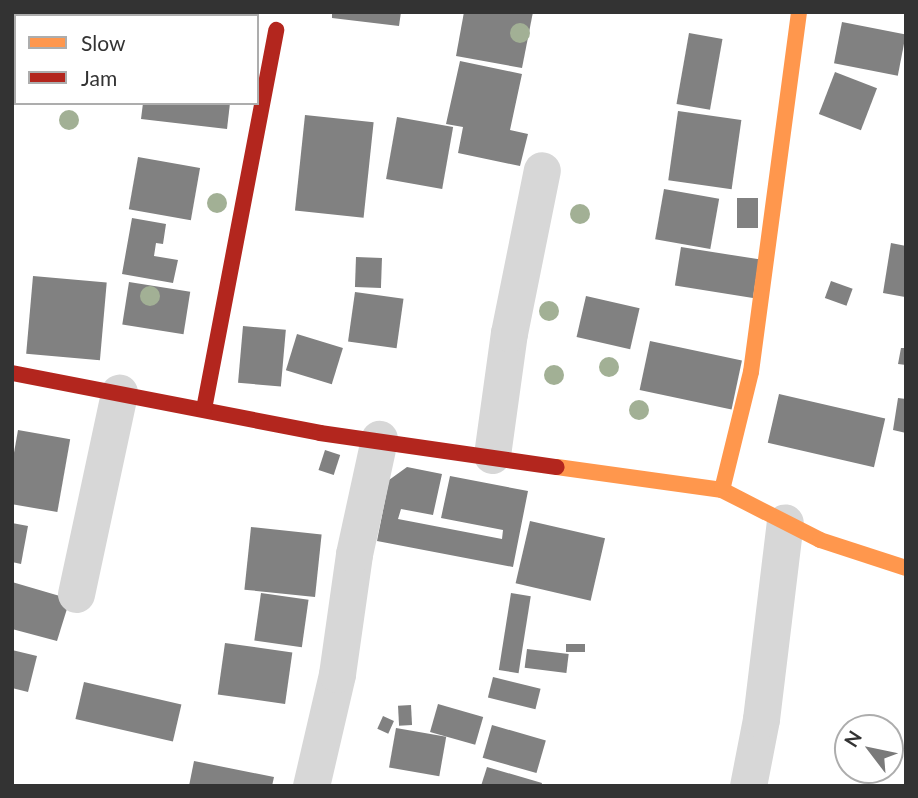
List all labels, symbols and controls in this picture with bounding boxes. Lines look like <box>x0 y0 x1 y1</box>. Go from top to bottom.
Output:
legend <box>14 14 259 105</box>
text: Slow <box>81 30 125 55</box>
text: Jam <box>81 65 117 90</box>
north arrow <box>834 714 904 784</box>
text: N <box>839 726 866 751</box>

